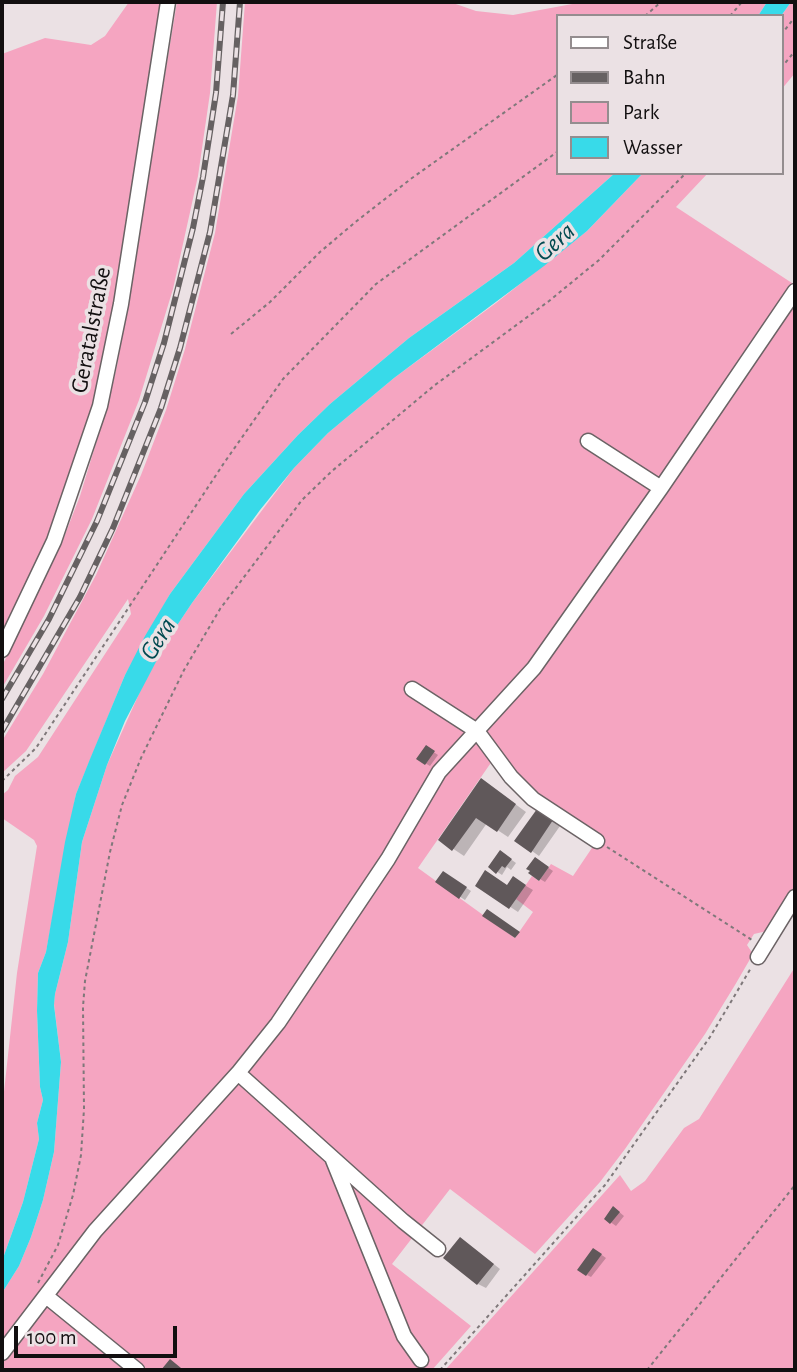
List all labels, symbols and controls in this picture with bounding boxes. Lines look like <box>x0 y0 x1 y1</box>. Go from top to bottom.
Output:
legend <box>556 14 783 175</box>
text: Straße <box>623 32 677 53</box>
text: Bahn <box>623 67 666 88</box>
text: Park <box>623 102 659 123</box>
text: Wasser <box>623 137 682 158</box>
water label: Gera <box>528 216 582 268</box>
street label: Geratalstraße <box>65 265 117 395</box>
water label: Gera <box>133 612 183 666</box>
scale bar <box>18 1312 180 1356</box>
text: 100 m <box>27 1327 77 1348</box>

